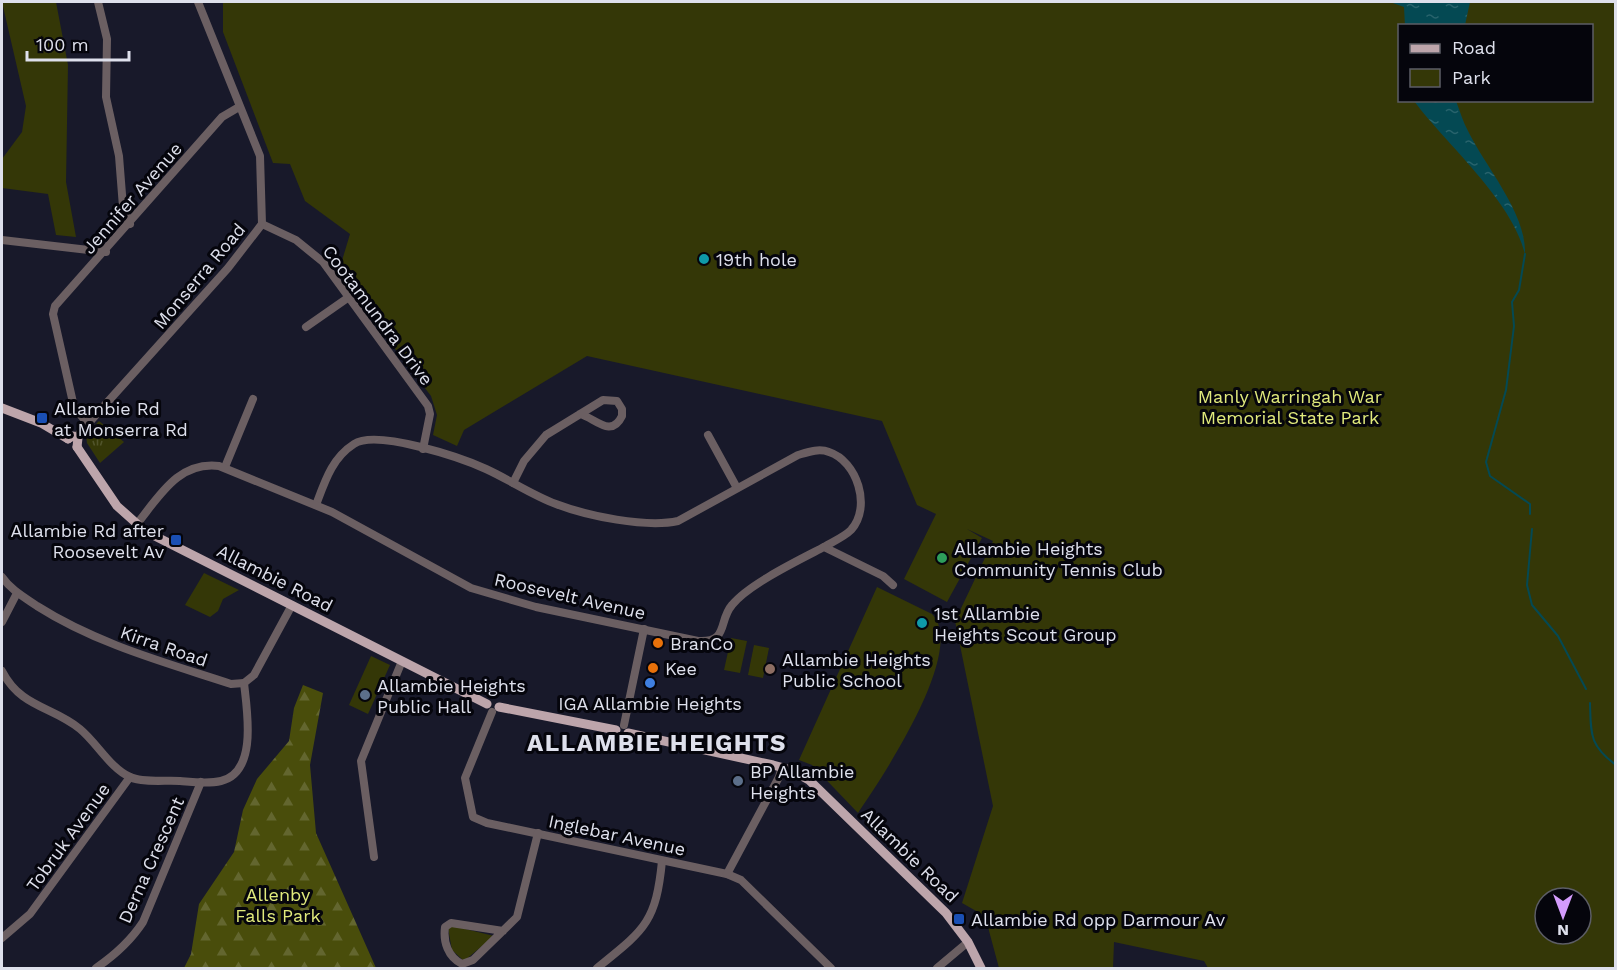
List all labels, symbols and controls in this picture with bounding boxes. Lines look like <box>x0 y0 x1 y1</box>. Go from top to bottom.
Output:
scale bar <box>27 24 129 62</box>
legend <box>1398 24 1593 102</box>
text: 100 m <box>36 34 89 55</box>
text: Road <box>1452 37 1496 58</box>
text: Park <box>1452 67 1491 88</box>
street label: Jennifer Avenue <box>78 138 186 258</box>
street label: Monserra Road <box>149 219 249 333</box>
street label: Cootamundra Drive <box>318 241 438 389</box>
place label: 19th hole <box>716 249 797 270</box>
marker: 19th hole <box>697 252 711 266</box>
park label: Manly Warringah War Memorial State Park <box>1198 386 1382 428</box>
place label: Allambie Rd at Monserra Rd <box>54 398 188 440</box>
marker: Allambie Rd at Monserra Rd <box>35 411 49 425</box>
place label: Allambie Rd after Roosevelt Av <box>11 520 165 562</box>
marker: Allambie Rd after Roosevelt Av <box>169 533 183 547</box>
place label: Allambie Heights Community Tennis Club <box>954 538 1163 580</box>
street label: Allambie Road <box>214 540 336 616</box>
marker: Allambie Heights Community Tennis Club <box>935 551 949 565</box>
street label: Roosevelt Avenue <box>492 568 648 624</box>
place label: 1st Allambie Heights Scout Group <box>934 603 1116 645</box>
marker: 1st Allambie Heights Scout Group <box>915 616 929 630</box>
street label: Kirra Road <box>118 621 210 671</box>
place label: BranCo <box>670 633 733 654</box>
marker: BranCo <box>651 636 665 650</box>
place label: Allambie Heights Public School <box>782 649 931 691</box>
place label: Kee <box>665 658 697 679</box>
marker: Kee <box>646 661 660 675</box>
marker: Allambie Heights Public School <box>763 662 777 676</box>
place label: Allambie Heights Public Hall <box>377 675 526 717</box>
marker: IGA Allambie Heights <box>643 676 657 690</box>
marker: Allambie Heights Public Hall <box>358 688 372 702</box>
place label: IGA Allambie Heights <box>558 693 742 714</box>
district label: ALLAMBIE HEIGHTS <box>527 729 787 757</box>
place label: BP Allambie Heights <box>750 761 854 803</box>
marker: BP Allambie Heights <box>731 774 745 788</box>
street label: Tobruk Avenue <box>22 779 114 895</box>
street label: Derna Crescent <box>114 793 188 926</box>
street label: Allambie Road <box>857 803 963 907</box>
street label: Inglebar Avenue <box>547 810 687 860</box>
park label: Allenby Falls Park <box>235 884 321 926</box>
north arrow <box>1533 886 1593 946</box>
place label: Allambie Rd opp Darmour Av <box>971 909 1226 930</box>
marker: Allambie Rd opp Darmour Av <box>952 912 966 926</box>
text: N <box>1557 921 1569 940</box>

